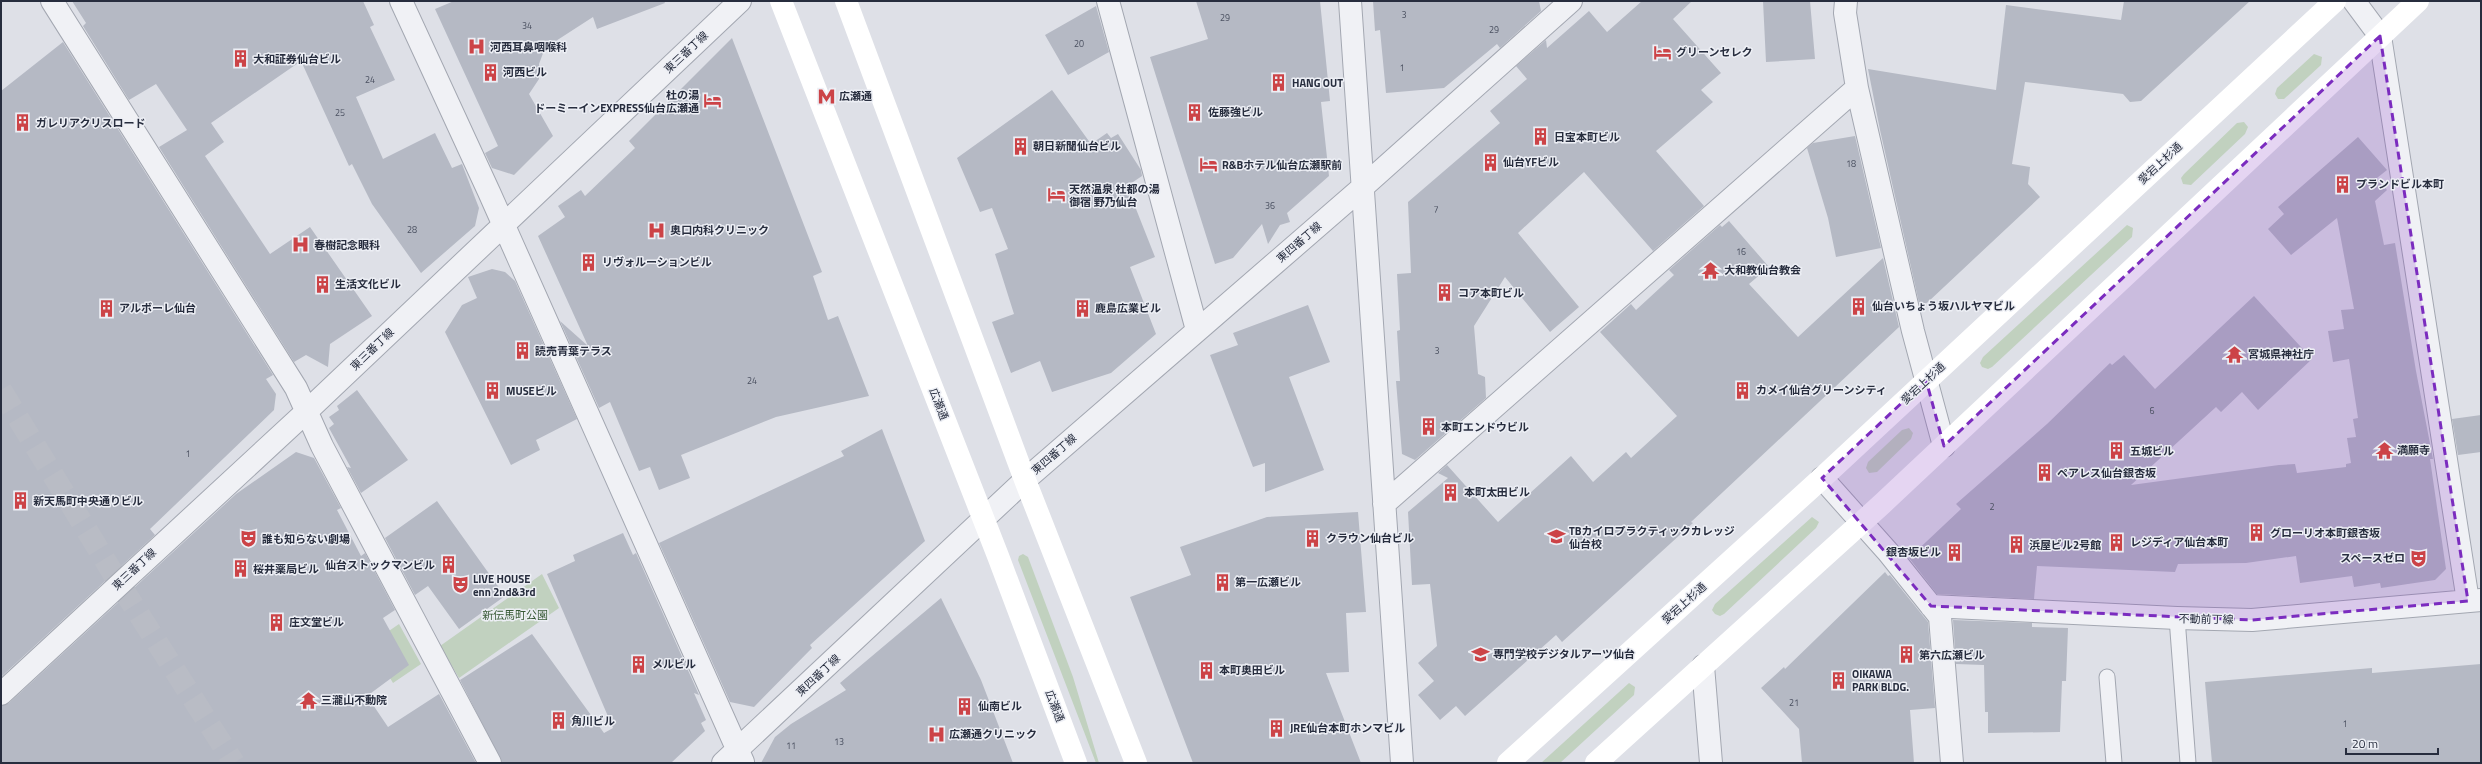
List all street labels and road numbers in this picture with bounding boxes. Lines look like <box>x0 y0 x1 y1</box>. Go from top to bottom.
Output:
street label: 東三番丁線 <box>660 27 712 77</box>
street label: 愛宕上杉通 <box>2134 138 2186 188</box>
street label: 東四番丁線 <box>1273 218 1325 266</box>
street label: 東三番丁線 <box>347 324 397 374</box>
street label: 愛宕上杉通 <box>1897 358 1949 408</box>
street label: 広瀬通 <box>926 386 952 422</box>
street label: 東四番丁線 <box>1028 430 1080 478</box>
street label: 東三番丁線 <box>108 544 160 594</box>
street label: 愛宕上杉通 <box>1658 579 1710 627</box>
street label: 不動前丁線 <box>2178 611 2234 627</box>
street label: 東四番丁線 <box>792 650 844 700</box>
street label: 広瀬通 <box>1042 688 1068 724</box>

